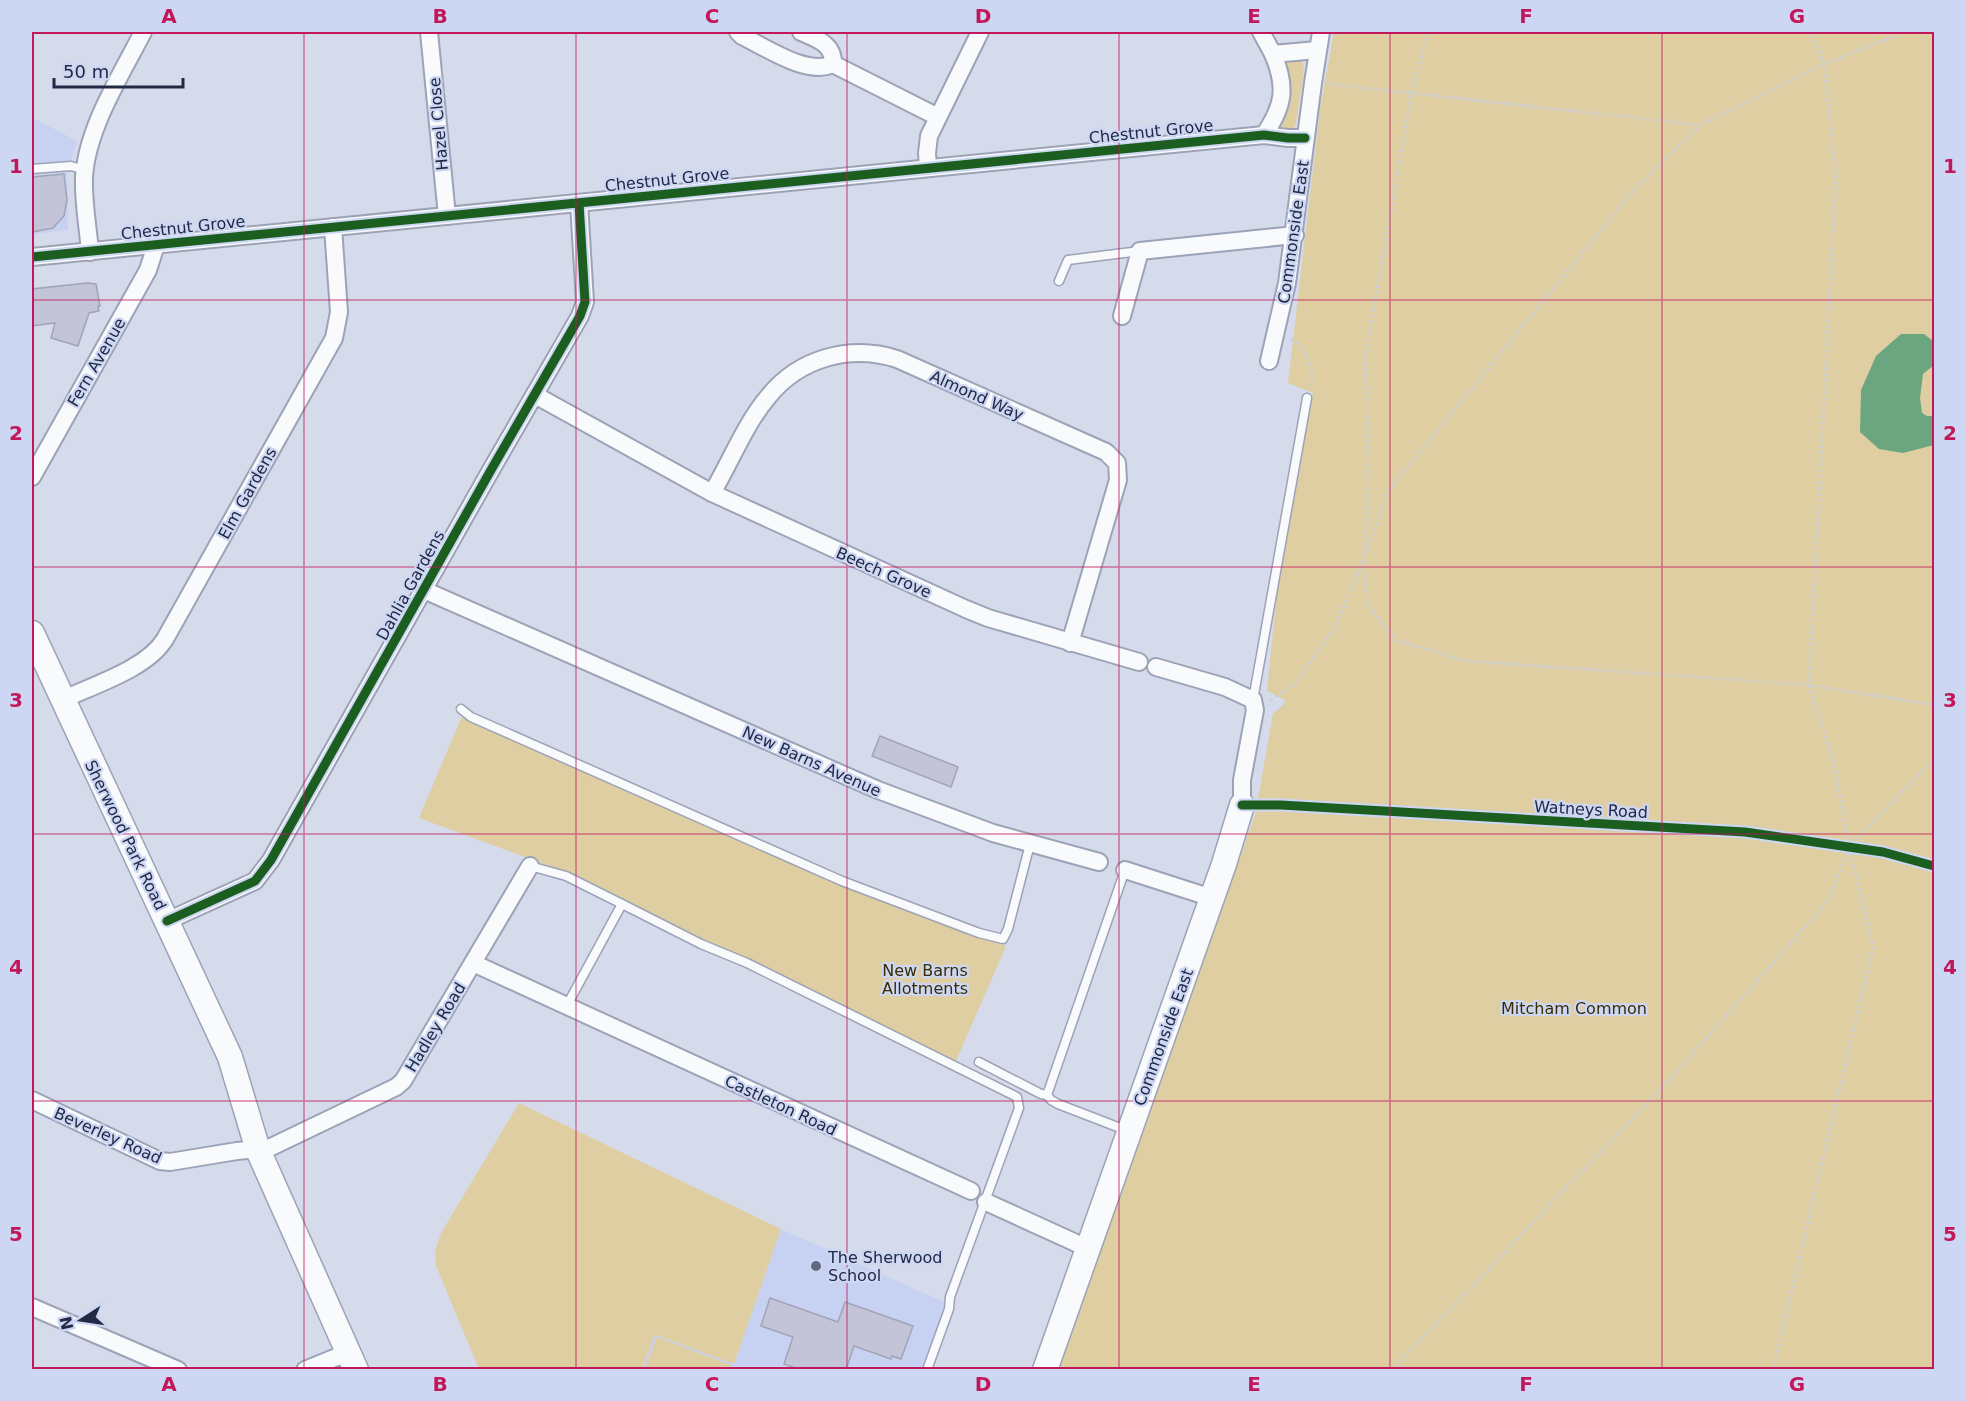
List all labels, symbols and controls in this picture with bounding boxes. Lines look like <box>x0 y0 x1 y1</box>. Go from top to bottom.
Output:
text: A <box>161 4 177 28</box>
text: B <box>432 4 448 28</box>
text: C <box>705 4 719 28</box>
text: D <box>975 4 991 28</box>
text: E <box>1247 4 1261 28</box>
text: F <box>1519 4 1533 28</box>
text: G <box>1789 4 1805 28</box>
scale bar <box>54 51 183 89</box>
text: 50 m <box>63 61 109 82</box>
street label: Hazel Close <box>425 77 452 171</box>
street label: Chestnut Grove <box>1088 116 1214 147</box>
text: 1 <box>9 154 23 178</box>
text: 1 <box>1943 154 1957 178</box>
street label: Commonside East <box>1274 159 1313 305</box>
street label: Chestnut Grove <box>604 164 730 195</box>
street label: Chestnut Grove <box>120 212 246 243</box>
street label: Fern Avenue <box>63 315 129 410</box>
street label: Almond Way <box>927 366 1026 425</box>
text: 2 <box>9 421 23 445</box>
text: 2 <box>1943 421 1957 445</box>
street label: Elm Gardens <box>214 444 281 543</box>
street label: Dahlia Gardens <box>372 527 449 644</box>
street label: Beech Grove <box>833 543 934 602</box>
text: 3 <box>9 688 23 712</box>
text: 3 <box>1943 688 1957 712</box>
street label: New Barns Avenue <box>739 722 884 801</box>
street label: Sherwood Park Road <box>81 757 170 913</box>
street label: Watneys Road <box>1534 797 1648 822</box>
text: 4 <box>9 955 23 979</box>
text: 4 <box>1943 955 1957 979</box>
park label: New Barns Allotments <box>882 961 968 998</box>
street label: Commonside East <box>1130 966 1197 1108</box>
street label: Hadley Road <box>401 979 470 1075</box>
park label: Mitcham Common <box>1501 999 1647 1018</box>
street label: Castleton Road <box>722 1071 840 1140</box>
street label: Beverley Road <box>51 1103 165 1168</box>
text: 5 <box>9 1222 23 1246</box>
text: 5 <box>1943 1222 1957 1246</box>
place label: The Sherwood School <box>827 1248 942 1285</box>
marker: The Sherwood School <box>809 1259 823 1273</box>
north arrow <box>51 1290 111 1350</box>
text: N <box>56 1314 78 1332</box>
text: A <box>161 1372 177 1396</box>
text: B <box>432 1372 448 1396</box>
text: C <box>705 1372 719 1396</box>
text: D <box>975 1372 991 1396</box>
text: E <box>1247 1372 1261 1396</box>
text: F <box>1519 1372 1533 1396</box>
text: G <box>1789 1372 1805 1396</box>

